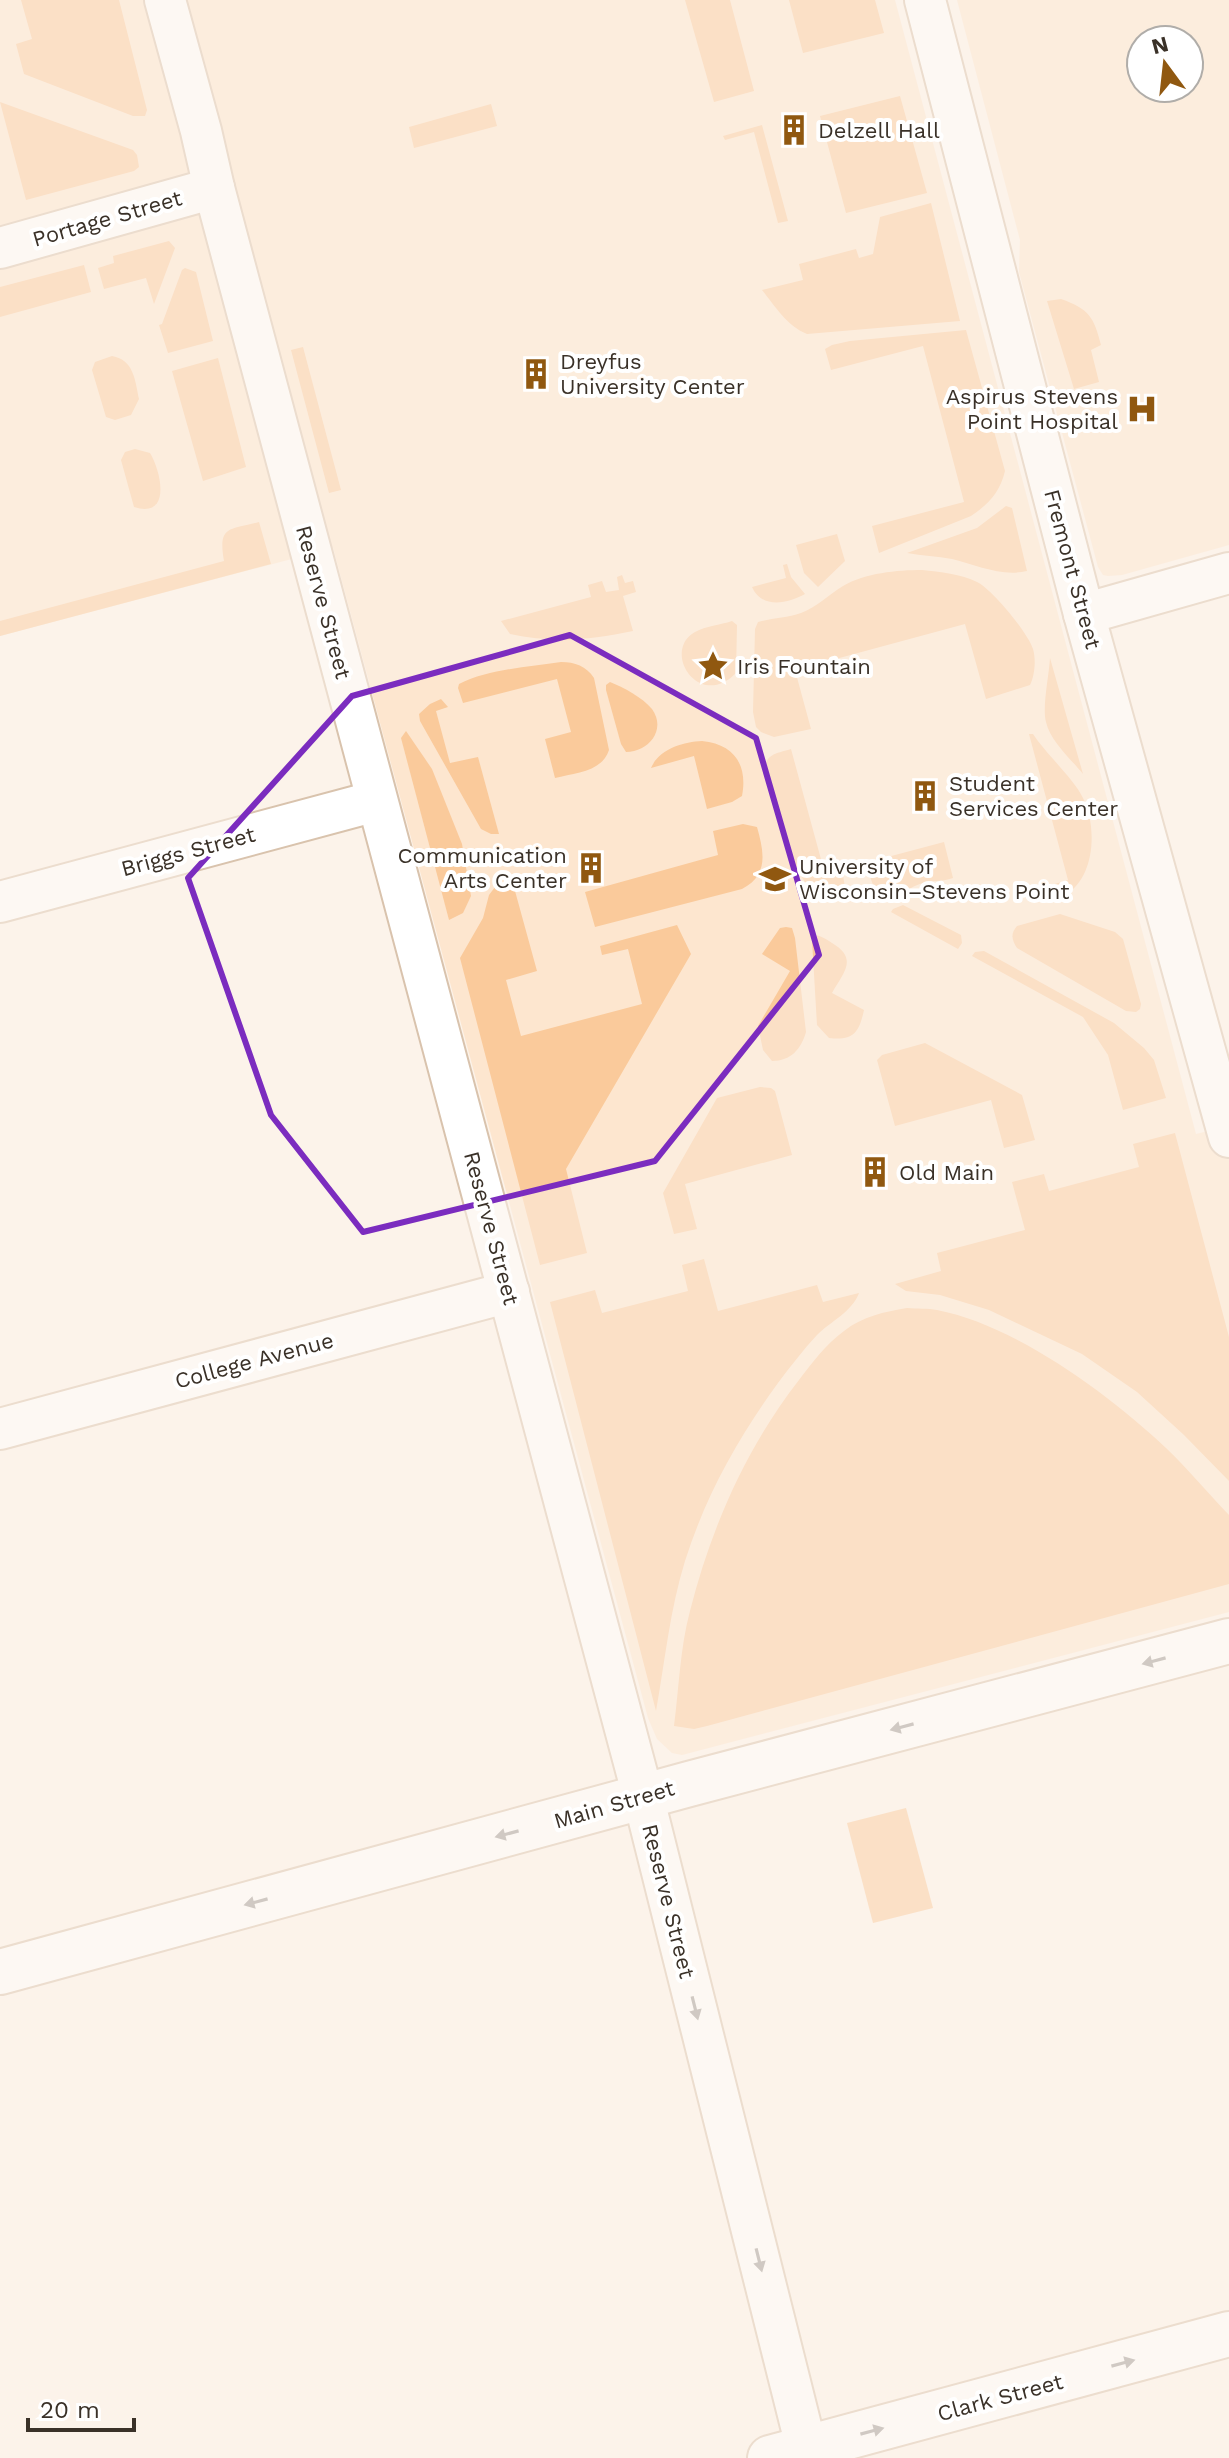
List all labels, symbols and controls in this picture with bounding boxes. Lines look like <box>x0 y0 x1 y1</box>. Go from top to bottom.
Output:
north arrow <box>1125 24 1205 104</box>
text: N <box>1149 31 1171 59</box>
building icon: Delzell Hall <box>777 113 811 147</box>
place label: Delzell Hall <box>818 118 940 143</box>
street label: Portage Street <box>29 185 185 252</box>
place label: Dreyfus University Center <box>560 349 745 399</box>
building icon: Dreyfus University Center <box>519 357 553 391</box>
place label: Aspirus Stevens Point Hospital <box>946 384 1118 434</box>
hospital icon: Aspirus Stevens Point Hospital <box>1125 392 1159 426</box>
street label: Fremont Street <box>1039 486 1106 652</box>
street label: Reserve Street <box>291 523 356 682</box>
place icon: Iris Fountain <box>696 649 730 683</box>
place label: Iris Fountain <box>737 654 871 679</box>
place label: Student Services Center <box>949 771 1118 821</box>
building icon: Student Services Center <box>908 779 942 813</box>
street label: Briggs Street <box>118 822 258 881</box>
place label: Communication Arts Center <box>398 843 567 893</box>
building icon: Communication Arts Center <box>574 851 608 885</box>
place label: University of Wisconsin–Stevens Point <box>799 854 1069 904</box>
school or university icon: University of Wisconsin–Stevens Point <box>758 862 792 896</box>
street label: Reserve Street <box>459 1149 524 1308</box>
building icon: Old Main <box>858 1155 892 1189</box>
place label: Old Main <box>899 1160 994 1185</box>
street label: College Avenue <box>172 1327 336 1394</box>
one-way arrow <box>1141 1655 1166 1667</box>
one-way arrow <box>890 1721 914 1734</box>
street label: Main Street <box>551 1775 677 1834</box>
street label: Reserve Street <box>637 1821 700 1981</box>
one-way arrow <box>495 1828 519 1841</box>
one-way arrow <box>244 1897 269 1909</box>
one-way arrow <box>690 1996 702 2021</box>
one-way arrow <box>753 2248 765 2273</box>
one-way arrow <box>1112 2356 1136 2369</box>
street label: Clark Street <box>935 2369 1066 2426</box>
scale bar <box>28 2382 134 2432</box>
text: 20 m <box>40 2396 100 2424</box>
one-way arrow <box>861 2424 885 2437</box>

